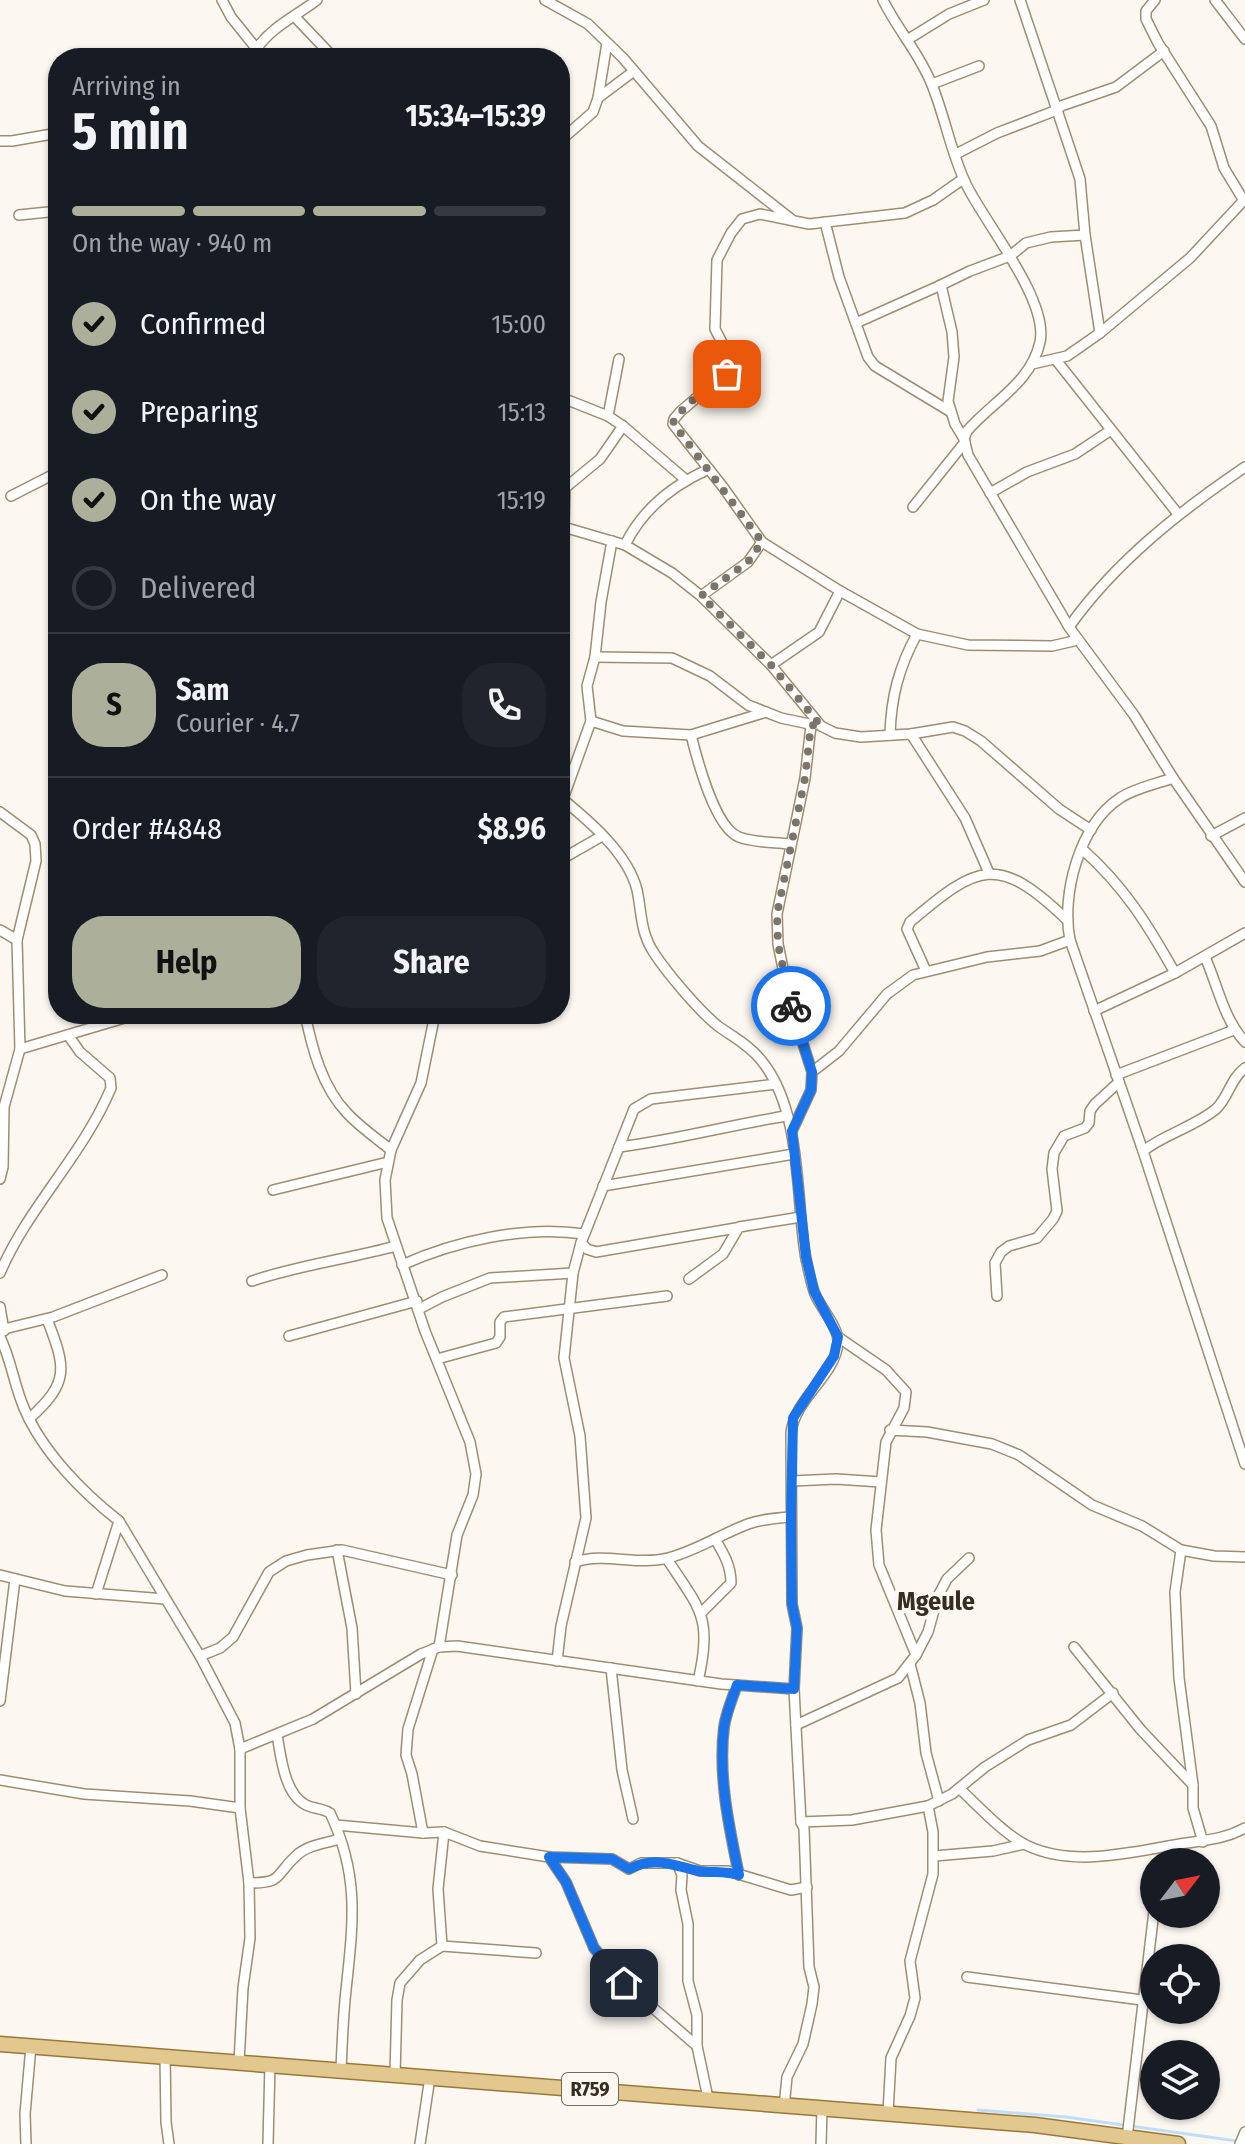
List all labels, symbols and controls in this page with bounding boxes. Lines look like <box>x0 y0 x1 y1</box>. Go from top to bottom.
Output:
text: Arriving in <box>72 71 181 102</box>
text: 15:34–15:39 <box>405 98 546 134</box>
text: 5 min <box>72 100 189 163</box>
text: On the way · 940 m <box>72 228 272 259</box>
icon: check <box>72 302 116 346</box>
text: Confirmed <box>140 306 266 342</box>
text: 15:00 <box>491 309 546 340</box>
pin <box>693 340 761 408</box>
icon: bag <box>705 352 749 396</box>
icon: check <box>72 390 116 434</box>
text: Preparing <box>140 394 258 430</box>
text: 15:13 <box>498 397 546 428</box>
icon: check <box>72 478 116 522</box>
text: On the way <box>140 482 276 518</box>
text: 15:19 <box>497 485 546 516</box>
text: Delivered <box>140 570 256 606</box>
button: phone <box>462 663 546 747</box>
text: Sam <box>176 672 229 708</box>
text: S <box>106 687 122 723</box>
text: Courier · 4.7 <box>176 708 300 739</box>
text: Order #4848 <box>72 811 222 847</box>
text: $8.96 <box>478 811 546 847</box>
button: Help <box>72 916 301 1008</box>
button: Share <box>317 916 546 1008</box>
courier <box>751 966 831 1046</box>
icon: bike <box>769 984 813 1028</box>
district label: Mgeule <box>897 1586 975 1617</box>
north arrow <box>1140 1848 1220 1928</box>
map controls <box>1140 1848 1220 2120</box>
button: locate <box>1140 1944 1220 2024</box>
pin <box>590 1949 658 2017</box>
icon: home <box>602 1961 646 2005</box>
button: layers <box>1140 2040 1220 2120</box>
road number: R759 <box>562 2073 618 2105</box>

